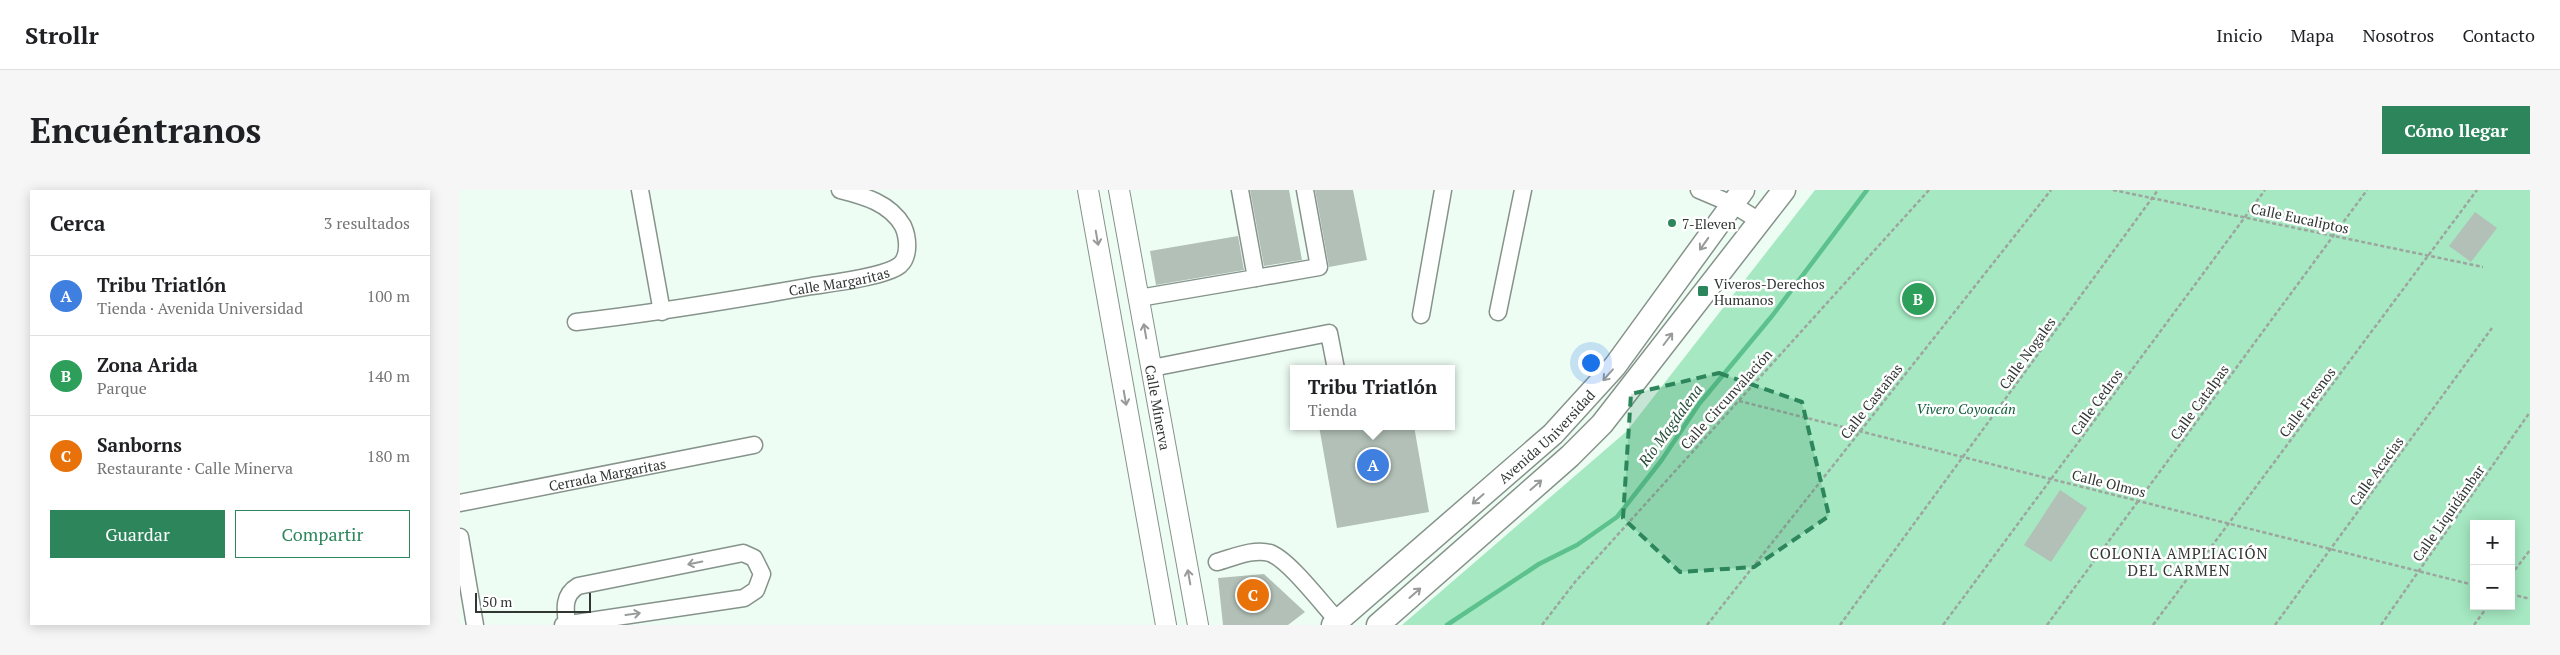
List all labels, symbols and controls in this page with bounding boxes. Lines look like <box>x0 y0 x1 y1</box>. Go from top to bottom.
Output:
text: Strollr <box>25 19 99 51</box>
text: Inicio <box>2216 23 2262 47</box>
text: Mapa <box>2290 23 2334 47</box>
text: Nosotros <box>2362 23 2434 47</box>
text: Contacto <box>2462 23 2535 47</box>
button: Cómo llegar <box>2382 106 2530 154</box>
text: Encuéntranos <box>30 107 261 153</box>
street label: Calle Eucaliptos <box>2249 198 2351 238</box>
text: Cerca <box>50 209 105 237</box>
text: 3 resultados <box>324 212 410 234</box>
place label: 7-Eleven <box>1682 214 1737 233</box>
marker: 7-Eleven <box>1666 217 1678 229</box>
one-way arrow <box>1092 230 1102 246</box>
one-way arrow <box>1699 237 1709 251</box>
street label: Calle Margaritas <box>787 262 892 300</box>
text: Tribu Triatlón <box>97 272 226 297</box>
place label: Viveros-Derechos Humanos <box>1714 274 1825 309</box>
pin: B <box>1902 280 1934 318</box>
marker: Viveros-Derechos Humanos <box>1696 284 1710 298</box>
text: A <box>60 285 72 307</box>
text: 100 m <box>367 285 410 307</box>
text: Tienda · Avenida Universidad <box>97 297 303 319</box>
street label: Calle Nogales <box>1994 313 2060 393</box>
one-way arrow <box>1140 323 1149 339</box>
one-way arrow <box>1663 333 1674 346</box>
street label: Calle Circunvalación <box>1676 344 1777 453</box>
your location <box>1578 350 1604 376</box>
text: Zona Arida <box>97 352 198 377</box>
street label: Calle Castañas <box>1836 359 1906 443</box>
street label: Calle Catalpas <box>2165 361 2233 443</box>
street label: Calle Minerva <box>1141 363 1176 452</box>
street label: Calle Fresnos <box>2274 363 2340 441</box>
text: B <box>61 365 71 387</box>
text: 140 m <box>367 365 410 387</box>
popup <box>1290 365 1455 430</box>
street label: Calle Cedros <box>2065 365 2127 439</box>
one-way arrow <box>1602 368 1613 381</box>
text: Tribu Triatlón <box>1308 374 1437 399</box>
text: Parque <box>97 377 147 399</box>
water label: Río Magdalena <box>1633 380 1706 471</box>
street label: Avenida Universidad <box>1494 385 1599 487</box>
one-way arrow <box>1121 390 1131 406</box>
text: Tienda <box>1308 399 1357 421</box>
park label: Vivero Coyoacán <box>1916 399 2016 418</box>
text: Sanborns <box>97 432 182 457</box>
street label: Calle Acacias <box>2344 433 2408 509</box>
text: C <box>61 445 71 467</box>
text: 180 m <box>367 445 410 467</box>
pin: A <box>1357 446 1389 484</box>
street label: Cerrada Margaritas <box>547 453 667 495</box>
text: Restaurante · Calle Minerva <box>97 457 293 479</box>
street label: Calle Liquidámbar <box>2408 460 2489 565</box>
street label: Calle Olmos <box>2070 465 2148 501</box>
one-way arrow <box>1530 480 1543 491</box>
one-way arrow <box>1471 493 1484 505</box>
button: Guardar <box>50 510 225 558</box>
button: Compartir <box>235 510 410 558</box>
map controls <box>2470 520 2515 610</box>
button: + <box>2470 520 2515 565</box>
district label: COLONIA AMPLIACIÓN DEL CARMEN <box>2089 543 2269 580</box>
one-way arrow <box>688 558 704 568</box>
button: − <box>2470 565 2515 610</box>
one-way arrow <box>1184 569 1194 585</box>
pin: C <box>1237 576 1269 614</box>
one-way arrow <box>1408 587 1421 599</box>
scale bar <box>475 590 591 613</box>
text: 50 m <box>482 592 512 611</box>
one-way arrow <box>624 609 640 619</box>

